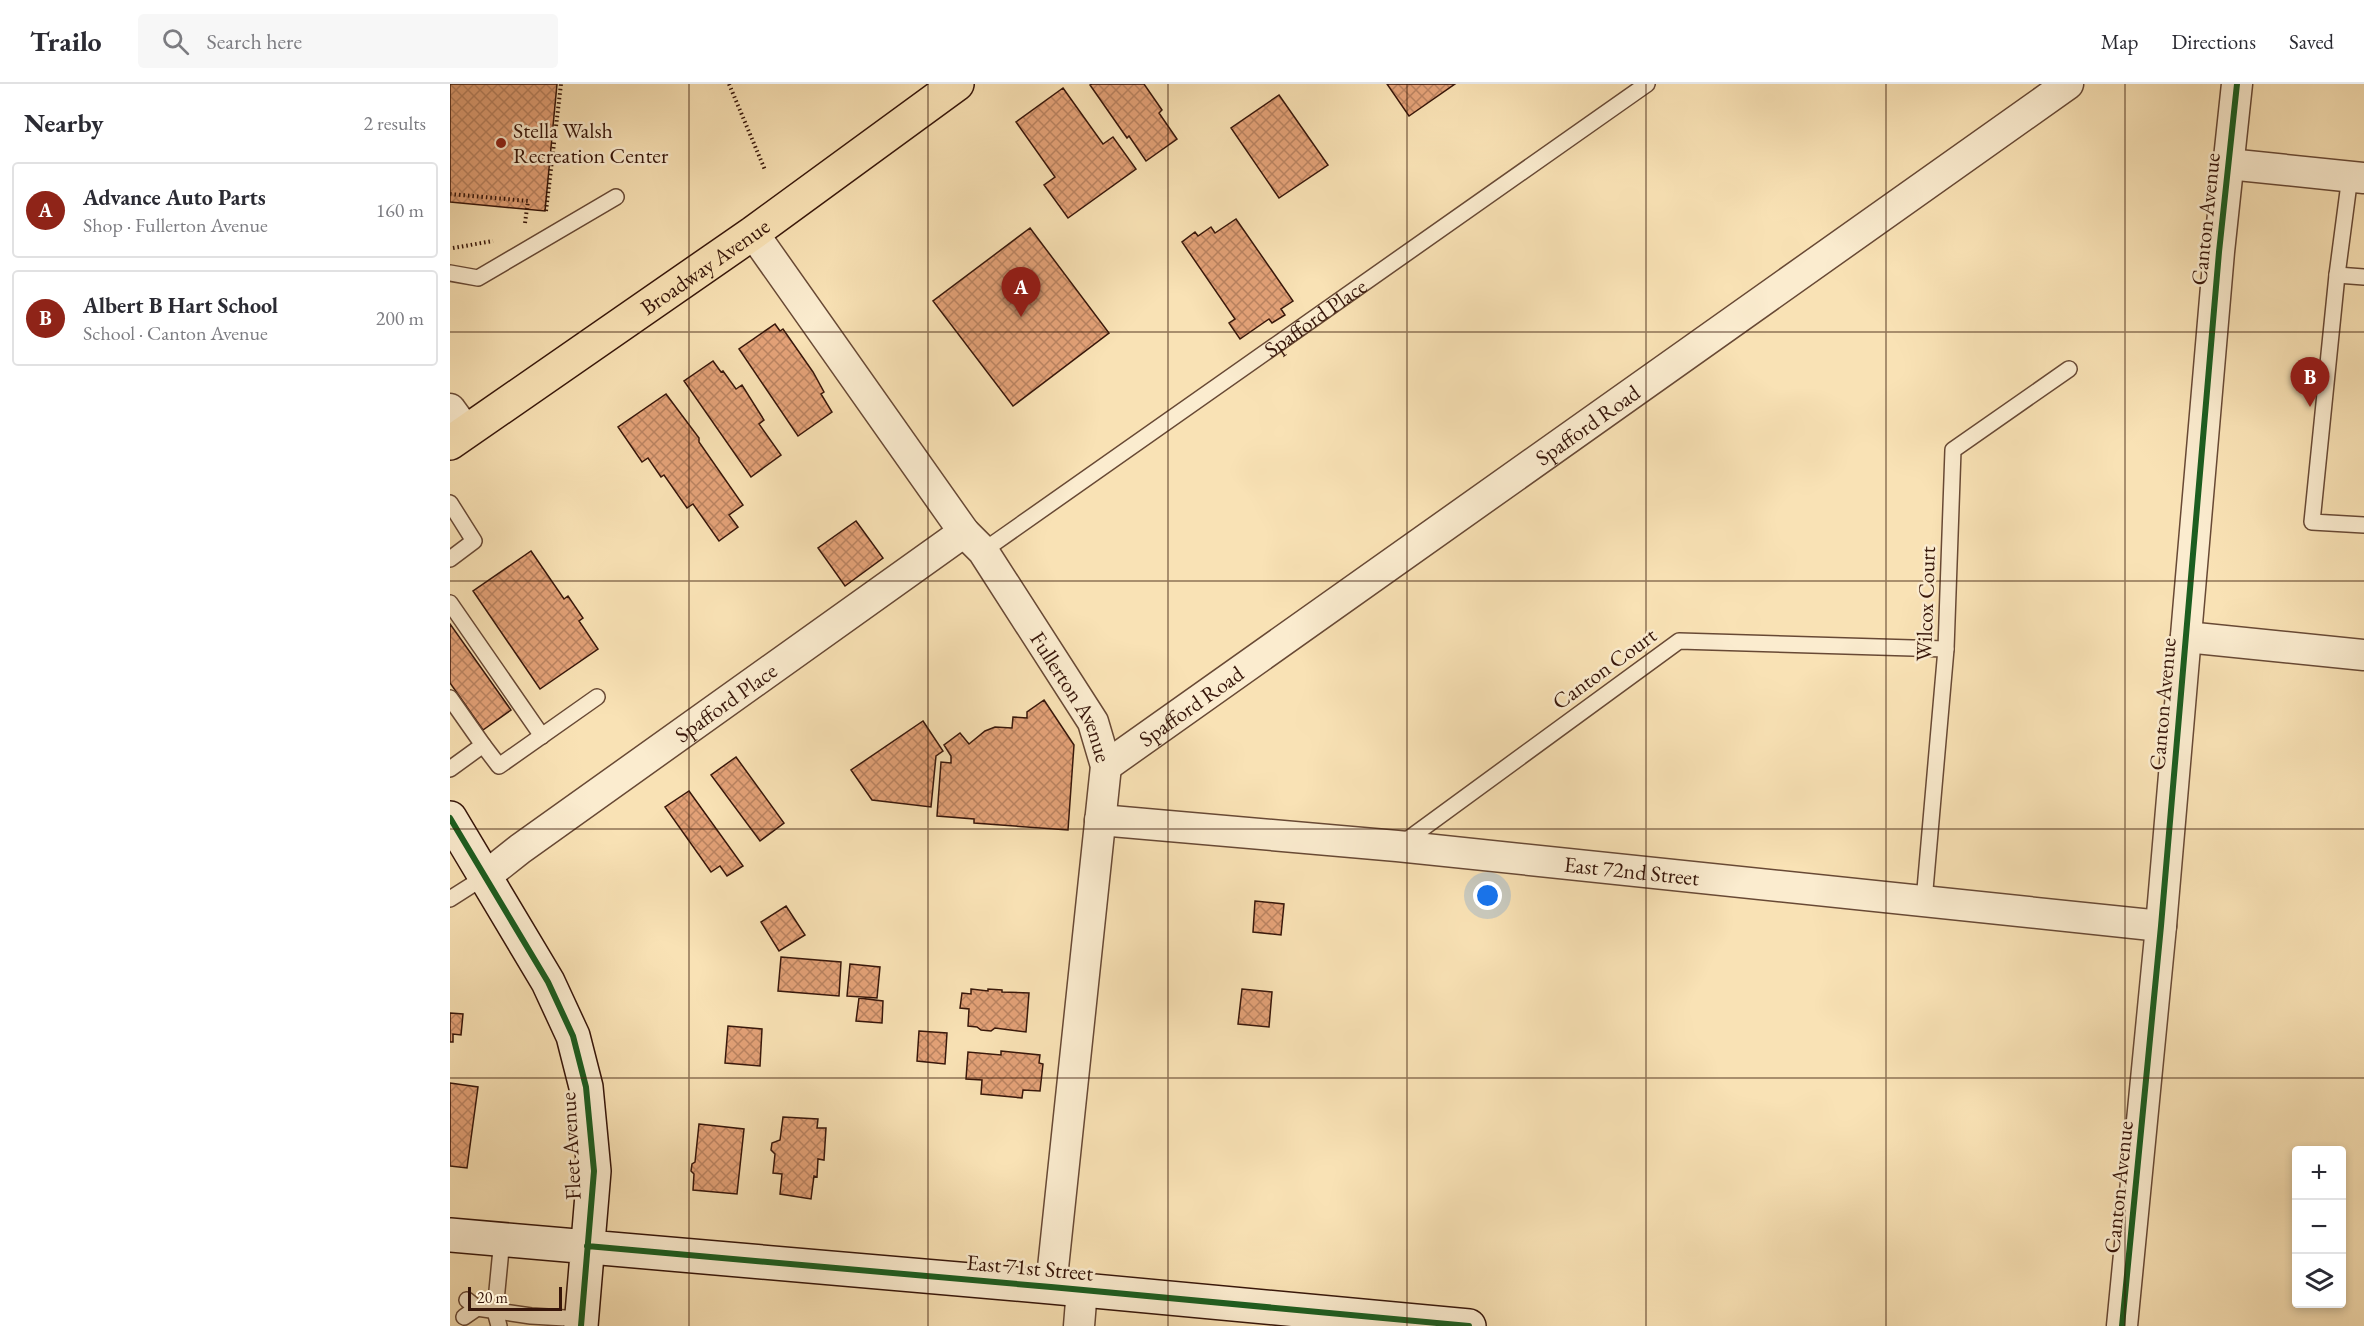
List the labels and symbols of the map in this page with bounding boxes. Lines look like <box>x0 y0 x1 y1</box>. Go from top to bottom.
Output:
place label: Stella Walsh Recreation Center <box>513 116 669 170</box>
marker: Stella Walsh Recreation Center <box>494 136 508 150</box>
street label: Canton Avenue <box>2184 151 2227 287</box>
street label: Broadway Avenue <box>635 211 776 322</box>
pin: A <box>1002 268 1040 317</box>
street label: Spafford Place <box>1258 271 1373 364</box>
pin: B <box>2290 358 2330 407</box>
street label: Spafford Road <box>1529 378 1646 472</box>
street label: Wilcox Court <box>1909 546 1942 662</box>
street label: Canton Court <box>1546 621 1662 716</box>
street label: Fullerton Avenue <box>1023 626 1118 766</box>
street label: Canton Avenue <box>2142 636 2183 772</box>
street label: Spafford Place <box>669 656 783 749</box>
street label: Spafford Road <box>1133 659 1250 753</box>
street label: East 72nd Street <box>1562 850 1701 893</box>
your location <box>1473 881 1502 910</box>
street label: Fleet Avenue <box>553 1091 588 1201</box>
street label: Canton Avenue <box>2097 1119 2140 1255</box>
street label: East 71st Street <box>965 1248 1095 1287</box>
scale bar <box>468 1284 562 1312</box>

